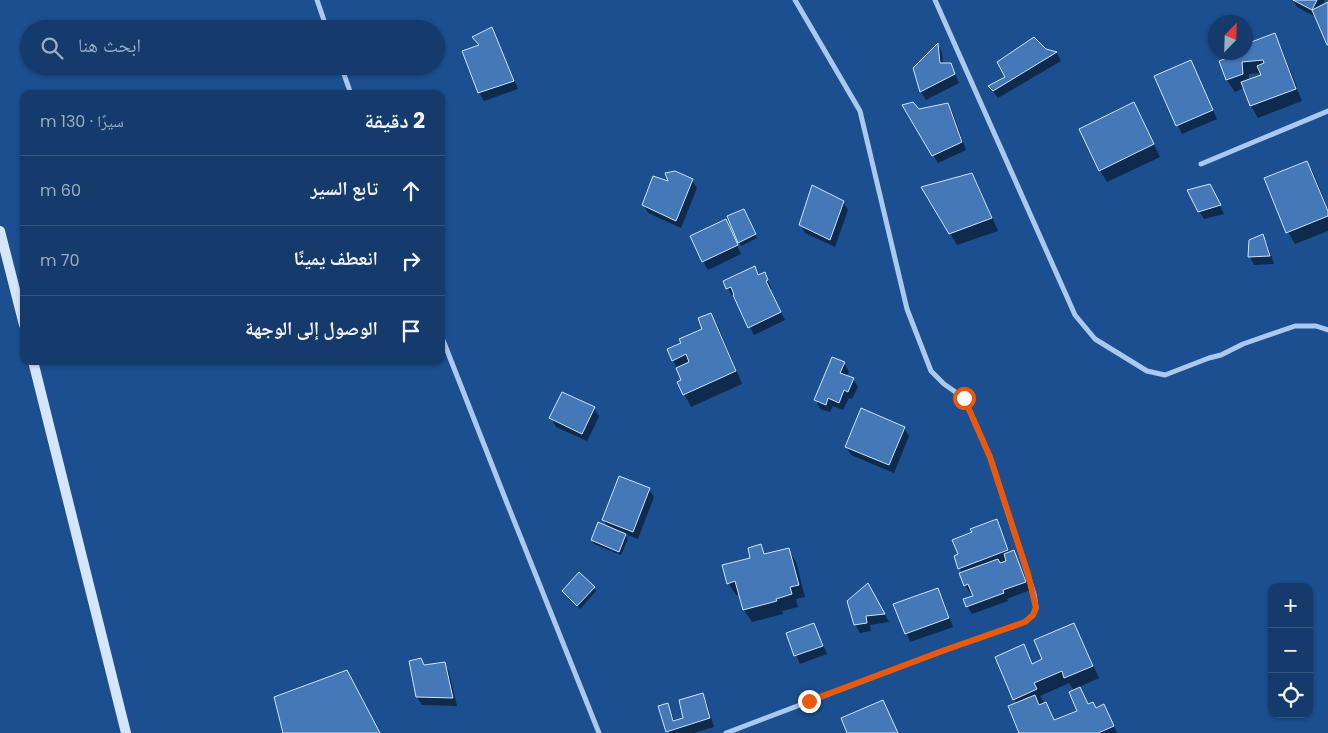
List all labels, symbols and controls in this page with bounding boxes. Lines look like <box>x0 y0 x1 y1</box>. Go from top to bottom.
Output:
north arrow <box>1208 15 1253 60</box>
search box <box>20 20 445 75</box>
text: ابحث هنا <box>78 32 141 59</box>
icon: search <box>38 34 66 62</box>
text: 2 دقيقة <box>364 106 425 135</box>
text: سيرًا · 130 m <box>40 110 124 133</box>
text: تابع السير <box>311 175 378 202</box>
icon: ahead <box>397 177 425 205</box>
text: 60 m <box>40 179 81 202</box>
text: انعطف يمينًا <box>293 245 378 272</box>
icon: right <box>397 247 425 275</box>
text: 70 m <box>40 249 80 272</box>
text: الوصول إلى الوجهة <box>245 315 378 342</box>
icon: arrive <box>397 317 425 345</box>
route start <box>953 387 976 410</box>
map controls <box>1268 583 1313 718</box>
button: + <box>1268 583 1313 628</box>
button: − <box>1268 628 1313 673</box>
button: locate <box>1268 673 1313 718</box>
route end <box>798 690 821 713</box>

